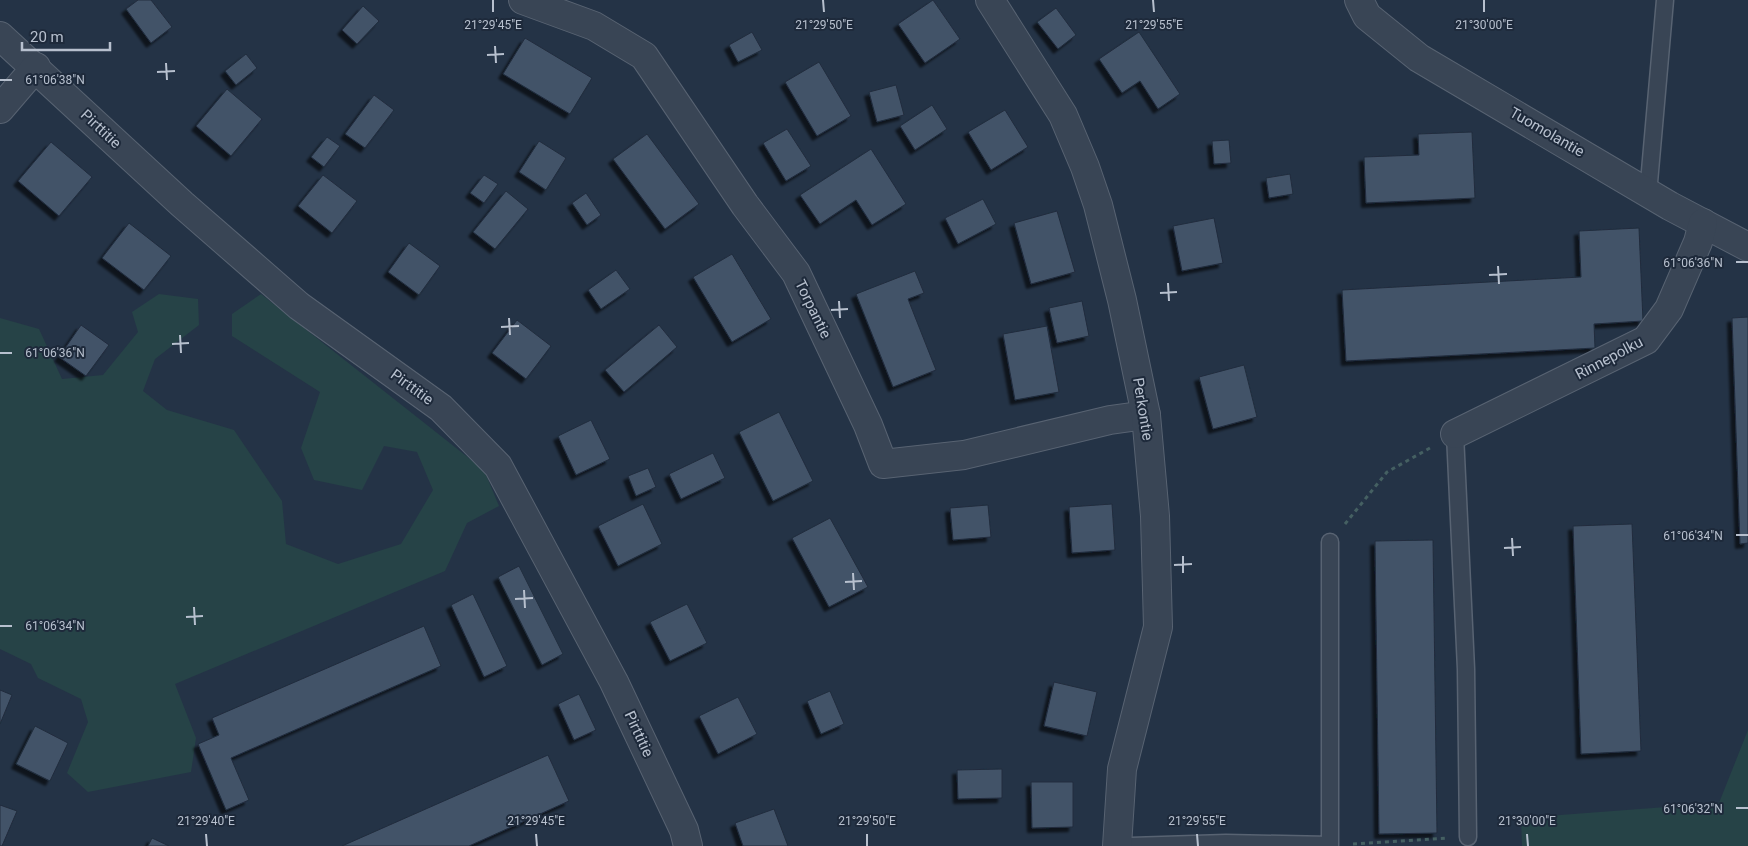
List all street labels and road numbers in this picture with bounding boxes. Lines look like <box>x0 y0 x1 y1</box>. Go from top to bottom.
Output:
street label: Tuomolantie <box>1506 103 1588 161</box>
street label: Pirttitie <box>77 106 125 152</box>
street label: Torpantie <box>791 277 835 341</box>
street label: Rinnepolku <box>1572 333 1646 383</box>
street label: Pirttitie <box>387 365 437 409</box>
street label: Perkontie <box>1129 376 1157 442</box>
street label: Pirttitie <box>621 708 657 760</box>

